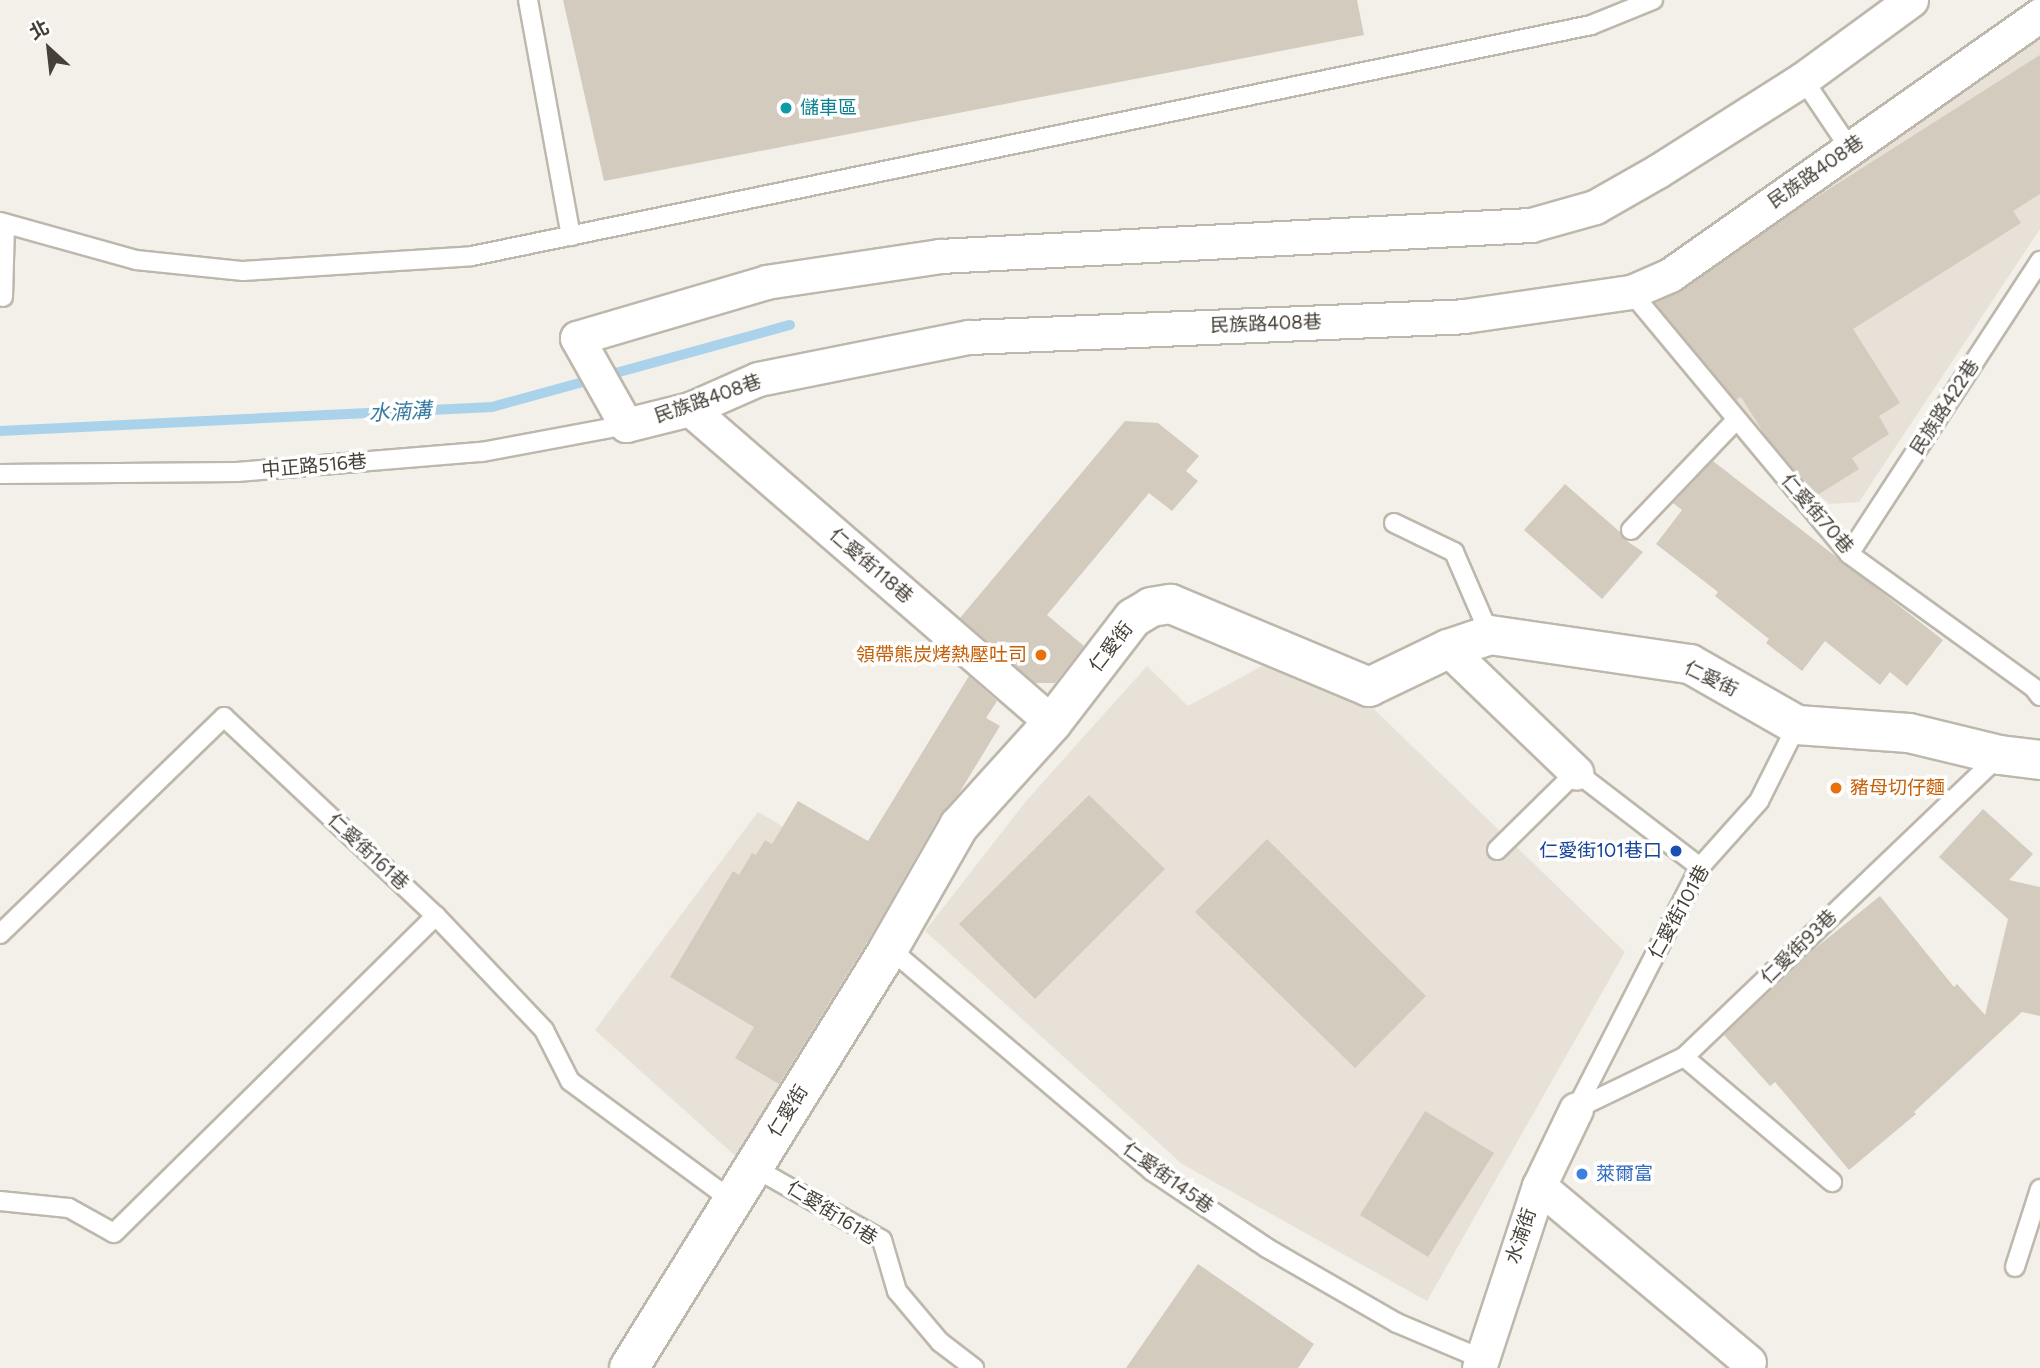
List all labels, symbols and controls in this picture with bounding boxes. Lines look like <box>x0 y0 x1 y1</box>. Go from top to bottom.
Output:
north arrow <box>14 14 84 84</box>
text: 北 <box>26 15 53 44</box>
place label: 儲車區 <box>800 97 857 119</box>
marker: 儲車區 <box>778 100 794 116</box>
street label: 民族路408巷 <box>1764 131 1868 213</box>
street label: 民族路408巷 <box>1210 311 1322 337</box>
street label: 民族路422巷 <box>1906 355 1984 459</box>
street label: 民族路408巷 <box>652 370 764 428</box>
water label: 水湳溝 <box>368 398 432 426</box>
street label: 中正路516巷 <box>260 450 368 482</box>
street label: 仁愛街70巷 <box>1776 469 1858 559</box>
street label: 仁愛街118巷 <box>825 523 917 609</box>
street label: 仁愛街 <box>1084 618 1138 676</box>
place label: 領帶熊炭烤熱壓吐司 <box>856 644 1027 666</box>
marker: 領帶熊炭烤熱壓吐司 <box>1033 647 1049 663</box>
street label: 仁愛街 <box>1680 656 1742 702</box>
place label: 豬母切仔麵 <box>1850 777 1945 799</box>
marker: 豬母切仔麵 <box>1828 780 1844 796</box>
street label: 仁愛街161巷 <box>323 809 413 895</box>
place label: 仁愛街101巷口 <box>1539 840 1662 862</box>
marker: 仁愛街101巷口 <box>1668 843 1684 859</box>
street label: 仁愛街101巷 <box>1644 861 1714 963</box>
street label: 仁愛街93巷 <box>1756 905 1842 989</box>
street label: 仁愛街 <box>763 1081 813 1141</box>
street label: 仁愛街145巷 <box>1118 1137 1218 1219</box>
place label: 萊爾富 <box>1596 1163 1653 1185</box>
marker: 萊爾富 <box>1574 1166 1590 1182</box>
street label: 仁愛街161巷 <box>783 1176 881 1250</box>
street label: 水湳街 <box>1501 1205 1541 1267</box>

